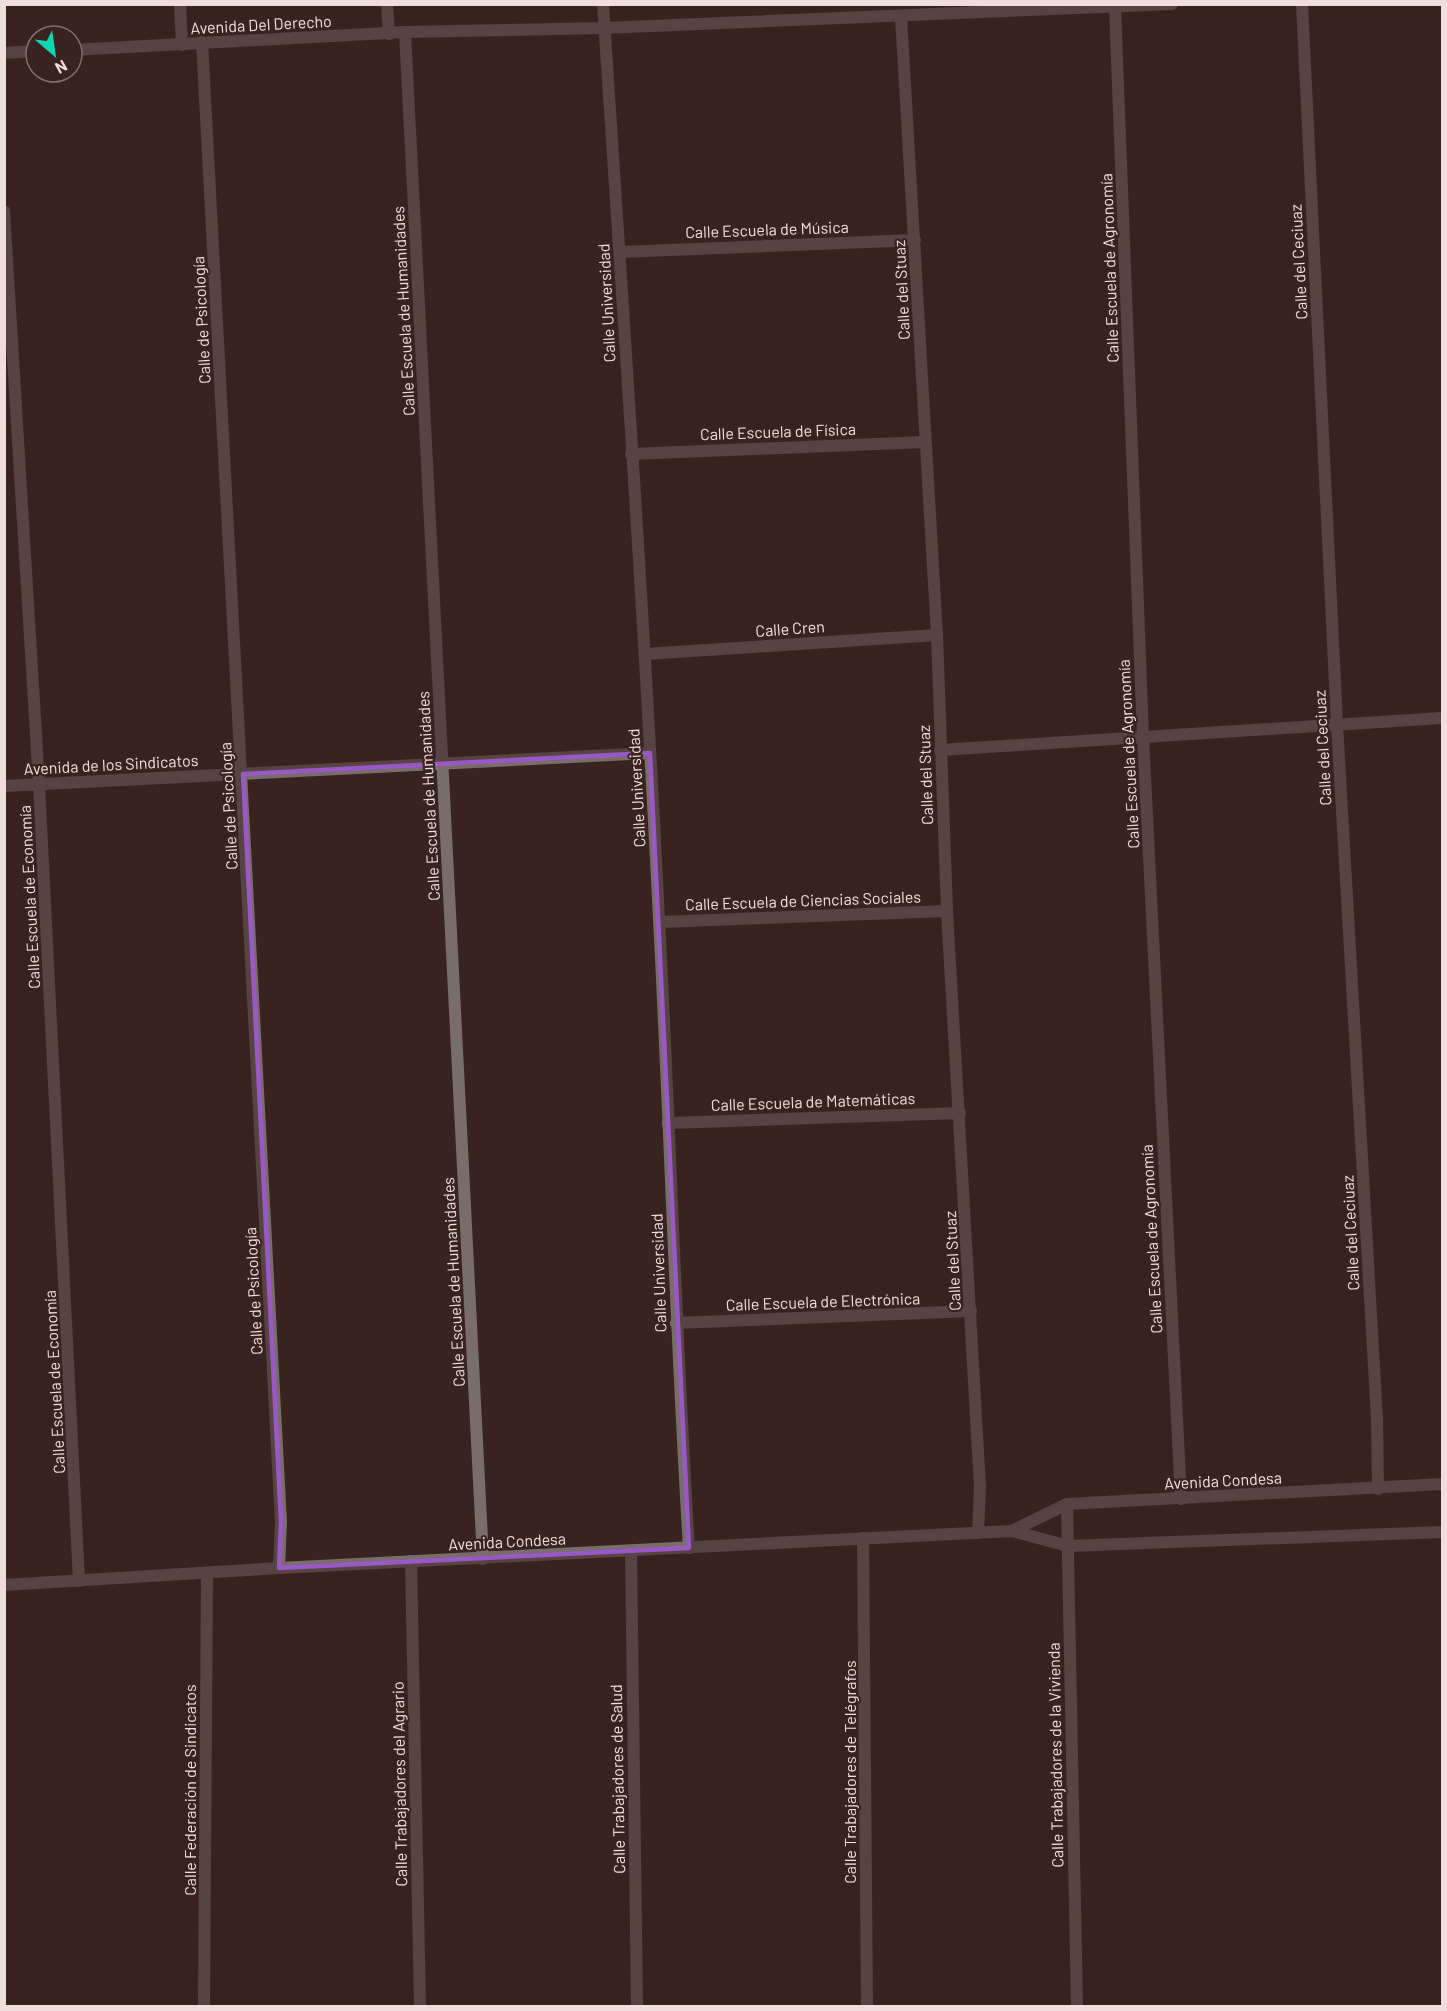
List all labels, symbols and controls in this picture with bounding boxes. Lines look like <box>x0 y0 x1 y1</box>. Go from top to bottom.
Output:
street label: Avenida Del Derecho <box>190 11 332 37</box>
north arrow <box>24 24 84 84</box>
text: N <box>52 57 71 78</box>
street label: Calle Escuela de Agronomía <box>1096 173 1122 363</box>
street label: Calle del Ceciuaz <box>1285 204 1311 320</box>
street label: Calle Escuela de Humanidades <box>388 206 418 416</box>
street label: Calle Escuela de Música <box>685 217 849 241</box>
street label: Calle del Stuaz <box>889 240 913 340</box>
street label: Calle Universidad <box>593 243 619 363</box>
street label: Calle de Psicología <box>188 256 214 384</box>
street label: Calle Escuela de Física <box>700 419 856 443</box>
street label: Calle Cren <box>755 616 825 640</box>
street label: Calle Escuela de Agronomía <box>1114 659 1142 849</box>
street label: Calle del Ceciuaz <box>1309 690 1335 806</box>
street label: Calle Escuela de Humanidades <box>413 691 443 901</box>
street label: Calle del Stuaz <box>914 725 936 825</box>
street label: Calle Universidad <box>623 728 649 848</box>
street label: Calle de Psicología <box>215 742 241 870</box>
street label: Avenida de los Sindicatos <box>23 750 199 778</box>
street label: Calle Escuela de Economía <box>15 805 43 989</box>
street label: Calle Escuela de Ciencias Sociales <box>685 886 921 914</box>
street label: Calle Escuela de Matemáticas <box>711 1088 915 1114</box>
street label: Calle Escuela de Agronomía <box>1137 1144 1165 1334</box>
street label: Calle del Ceciuaz <box>1337 1175 1363 1291</box>
street label: Calle Escuela de Humanidades <box>438 1177 468 1387</box>
street label: Calle del Stuaz <box>940 1211 964 1311</box>
street label: Calle Universidad <box>646 1213 670 1333</box>
street label: Calle de Psicología <box>240 1227 266 1355</box>
street label: Calle Escuela de Electrónica <box>725 1288 921 1314</box>
street label: Calle Escuela de Economía <box>40 1290 68 1474</box>
street label: Avenida Condesa <box>1164 1467 1282 1493</box>
street label: Avenida Condesa <box>448 1528 566 1554</box>
street label: Calle Trabajadores de la Vivienda <box>1044 1642 1066 1868</box>
street label: Calle Trabajadores de Telégrafos <box>840 1660 859 1884</box>
street label: Calle Trabajadores del Agrario <box>388 1681 410 1887</box>
street label: Calle Federación de Sindicatos <box>180 1684 199 1896</box>
street label: Calle Trabajadores de Salud <box>606 1684 628 1874</box>

